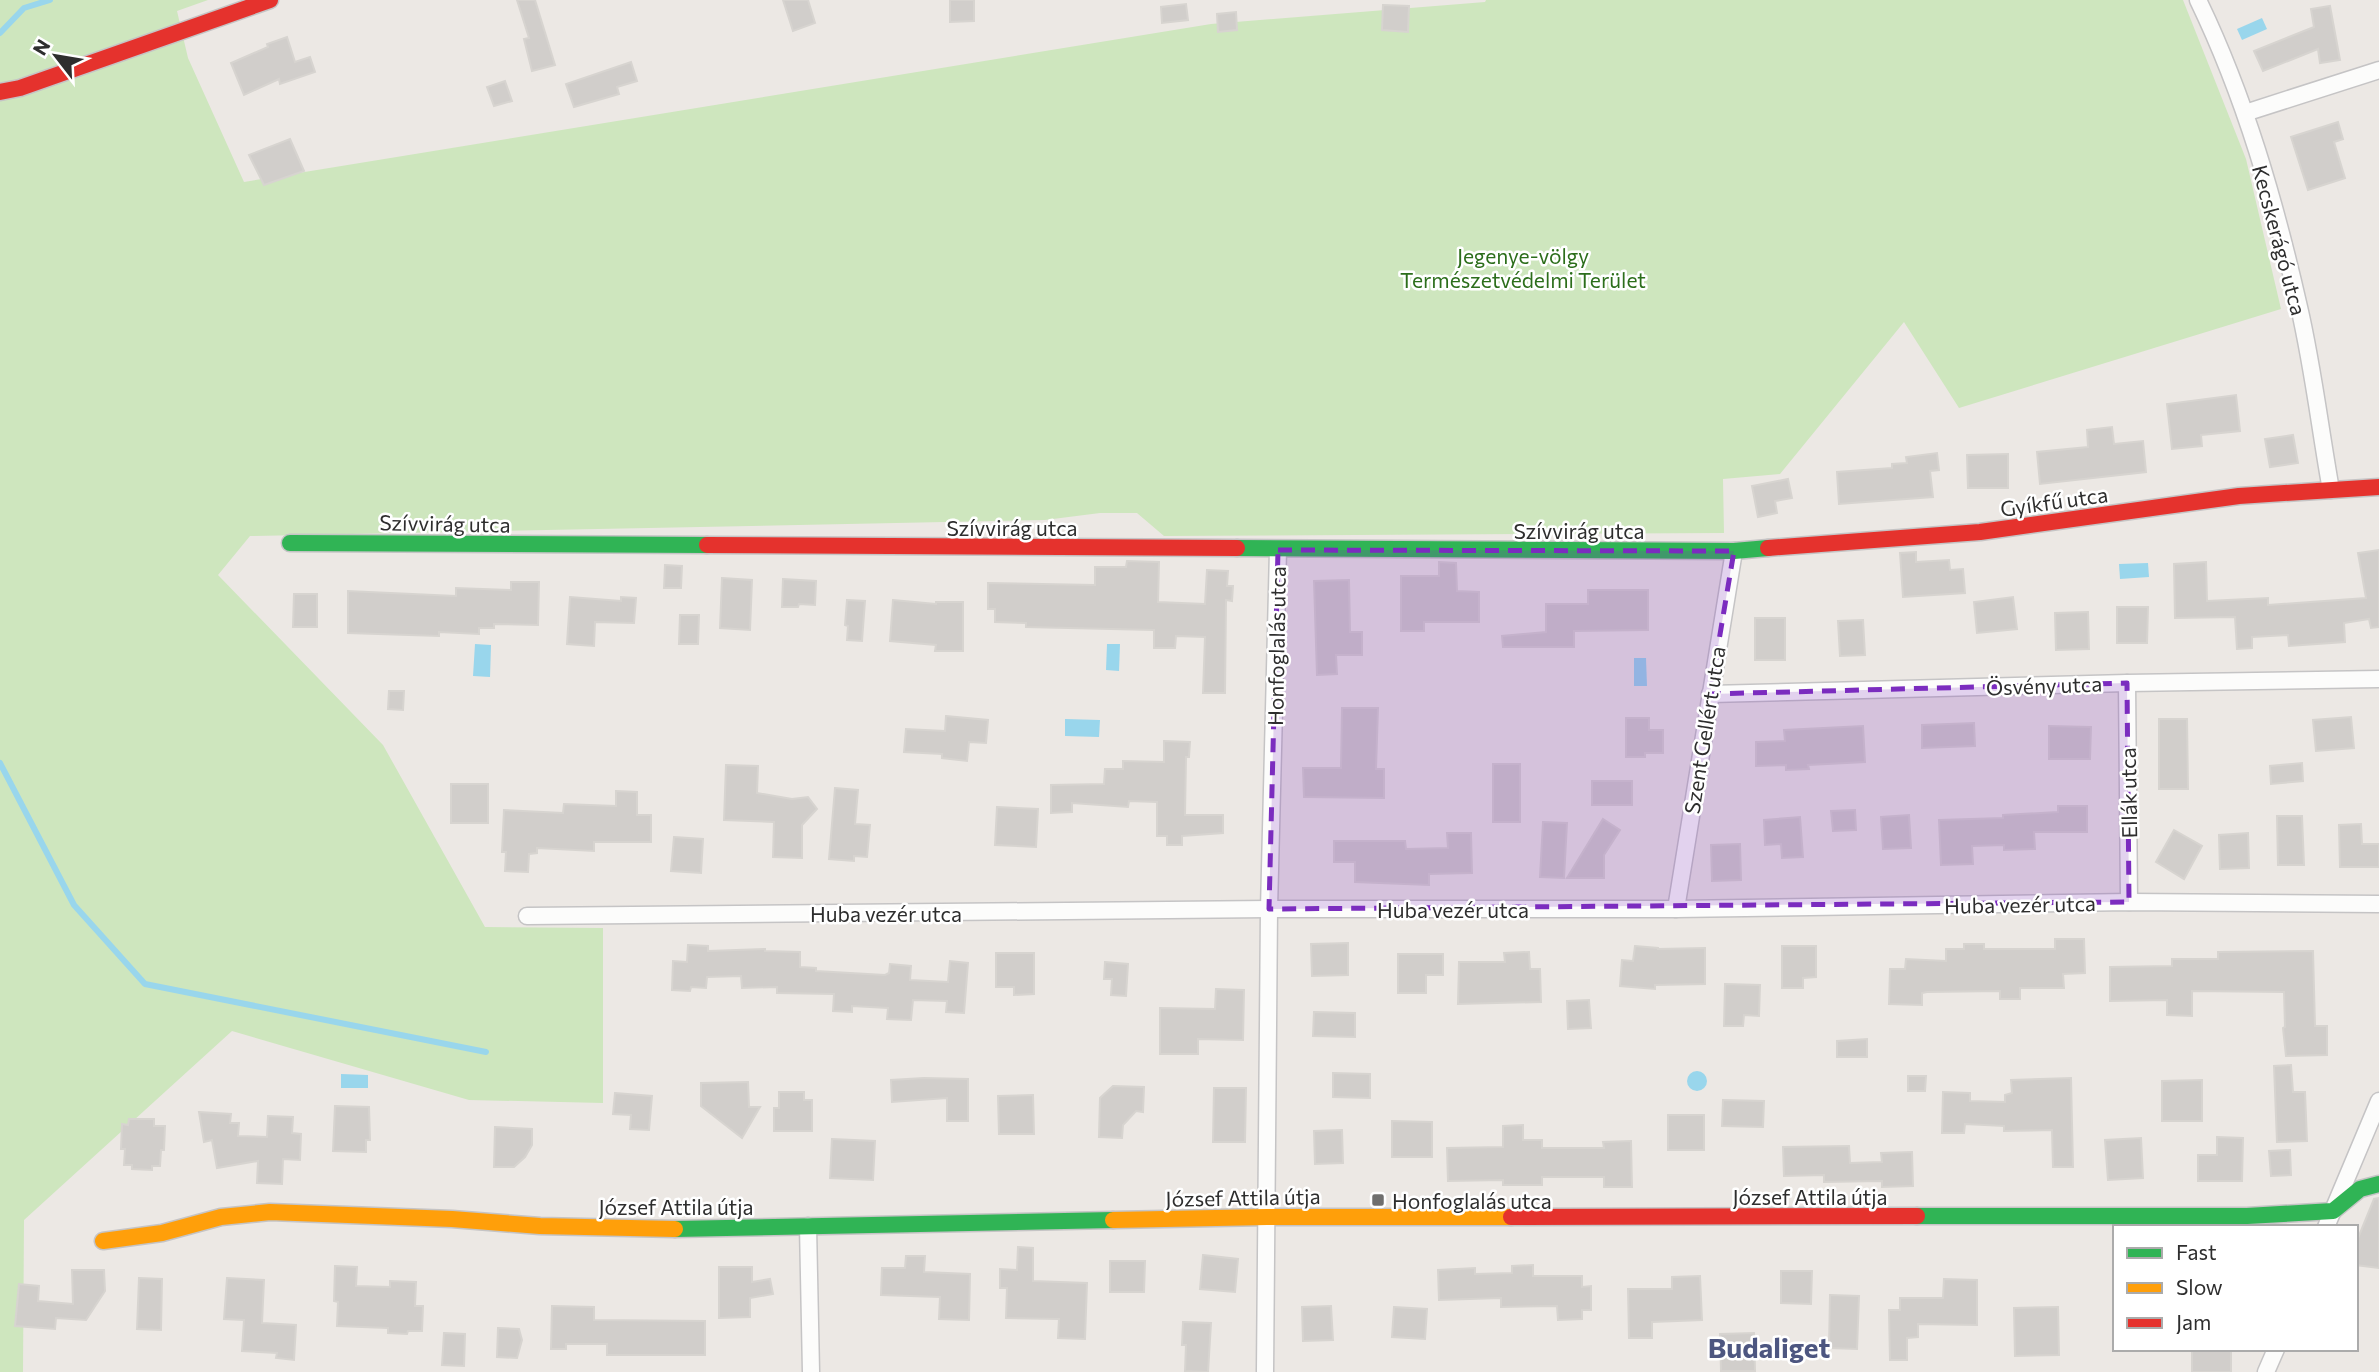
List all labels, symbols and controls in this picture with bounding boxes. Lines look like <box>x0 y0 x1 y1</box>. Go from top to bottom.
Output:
north arrow <box>21 21 91 91</box>
text: N <box>27 35 55 59</box>
street label: Kecskerágó utca <box>2248 162 2312 318</box>
park label: Jegenye-völgy Természetvédelmi Terület <box>1400 243 1646 292</box>
street label: Gyíkfű utca <box>1999 481 2109 521</box>
street label: Szívvirág utca <box>379 509 511 537</box>
street label: Szívvirág utca <box>946 515 1078 540</box>
street label: Szívvirág utca <box>1513 518 1645 543</box>
street label: Honfoglalás utca <box>1262 566 1290 726</box>
street label: Szent Gellért utca <box>1678 644 1730 816</box>
street label: Ösvény utca <box>1985 670 2103 700</box>
street label: Ellák utca <box>2115 747 2141 839</box>
street label: Huba vezér utca <box>1944 890 2096 918</box>
street label: Huba vezér utca <box>1377 897 1529 922</box>
street label: Huba vezér utca <box>810 901 962 926</box>
street label: József Attila útja <box>1165 1183 1321 1211</box>
street label: József Attila útja <box>1732 1184 1888 1209</box>
place label: Honfoglalás utca <box>1392 1188 1552 1213</box>
marker: Honfoglalás utca <box>1370 1192 1386 1208</box>
street label: József Attila útja <box>598 1194 754 1219</box>
legend <box>2113 1225 2358 1351</box>
text: Fast <box>2176 1239 2217 1264</box>
text: Slow <box>2176 1274 2223 1299</box>
text: Jam <box>2176 1309 2211 1334</box>
district label: Budaliget <box>1708 1330 1830 1364</box>

